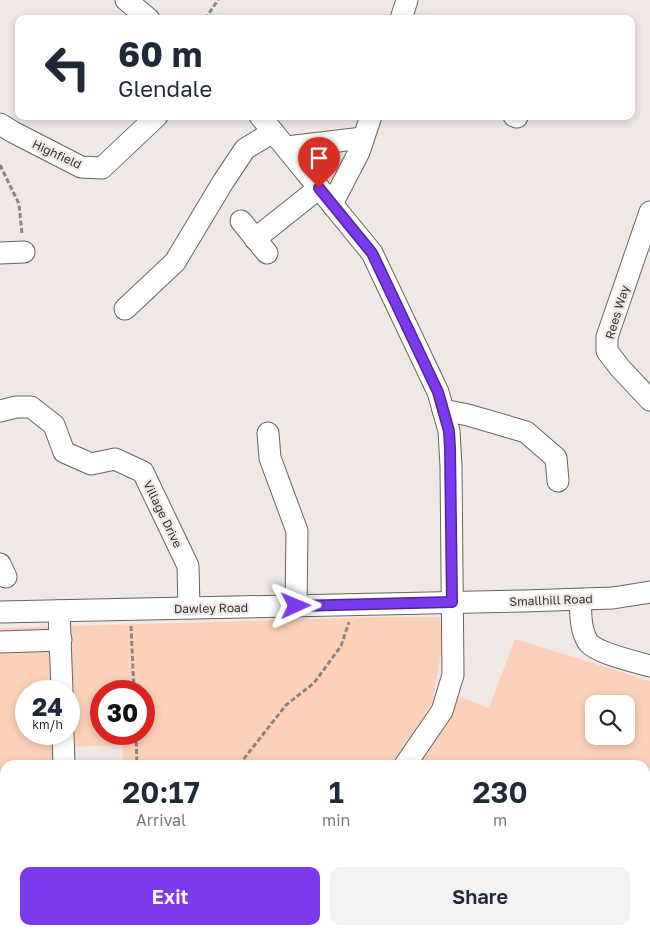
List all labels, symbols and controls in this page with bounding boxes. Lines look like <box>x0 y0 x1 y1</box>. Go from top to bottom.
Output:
text: 60 m <box>118 33 202 75</box>
icon: left <box>35 35 100 100</box>
text: Glendale <box>118 75 212 102</box>
street label: Highfield <box>30 136 84 172</box>
pin <box>298 137 340 188</box>
icon: arrive <box>305 144 333 172</box>
street label: Rees Way <box>602 283 632 341</box>
street label: Village Drive <box>140 478 186 550</box>
position arrow <box>269 579 321 631</box>
street label: Smallhill Road <box>509 591 593 609</box>
street label: Dawley Road <box>174 600 248 616</box>
speed limit sign: 30 <box>90 680 155 745</box>
text: 24 <box>32 691 63 722</box>
map controls <box>585 695 635 745</box>
button: search <box>585 695 635 745</box>
text: km/h <box>32 717 63 732</box>
text: 20:17 <box>122 774 200 810</box>
text: 1 <box>329 774 344 810</box>
text: 230 <box>473 774 528 810</box>
text: Arrival <box>136 810 186 830</box>
text: min <box>322 810 350 830</box>
text: m <box>493 810 507 830</box>
button: Exit <box>20 867 320 925</box>
button: Share <box>330 867 630 925</box>

